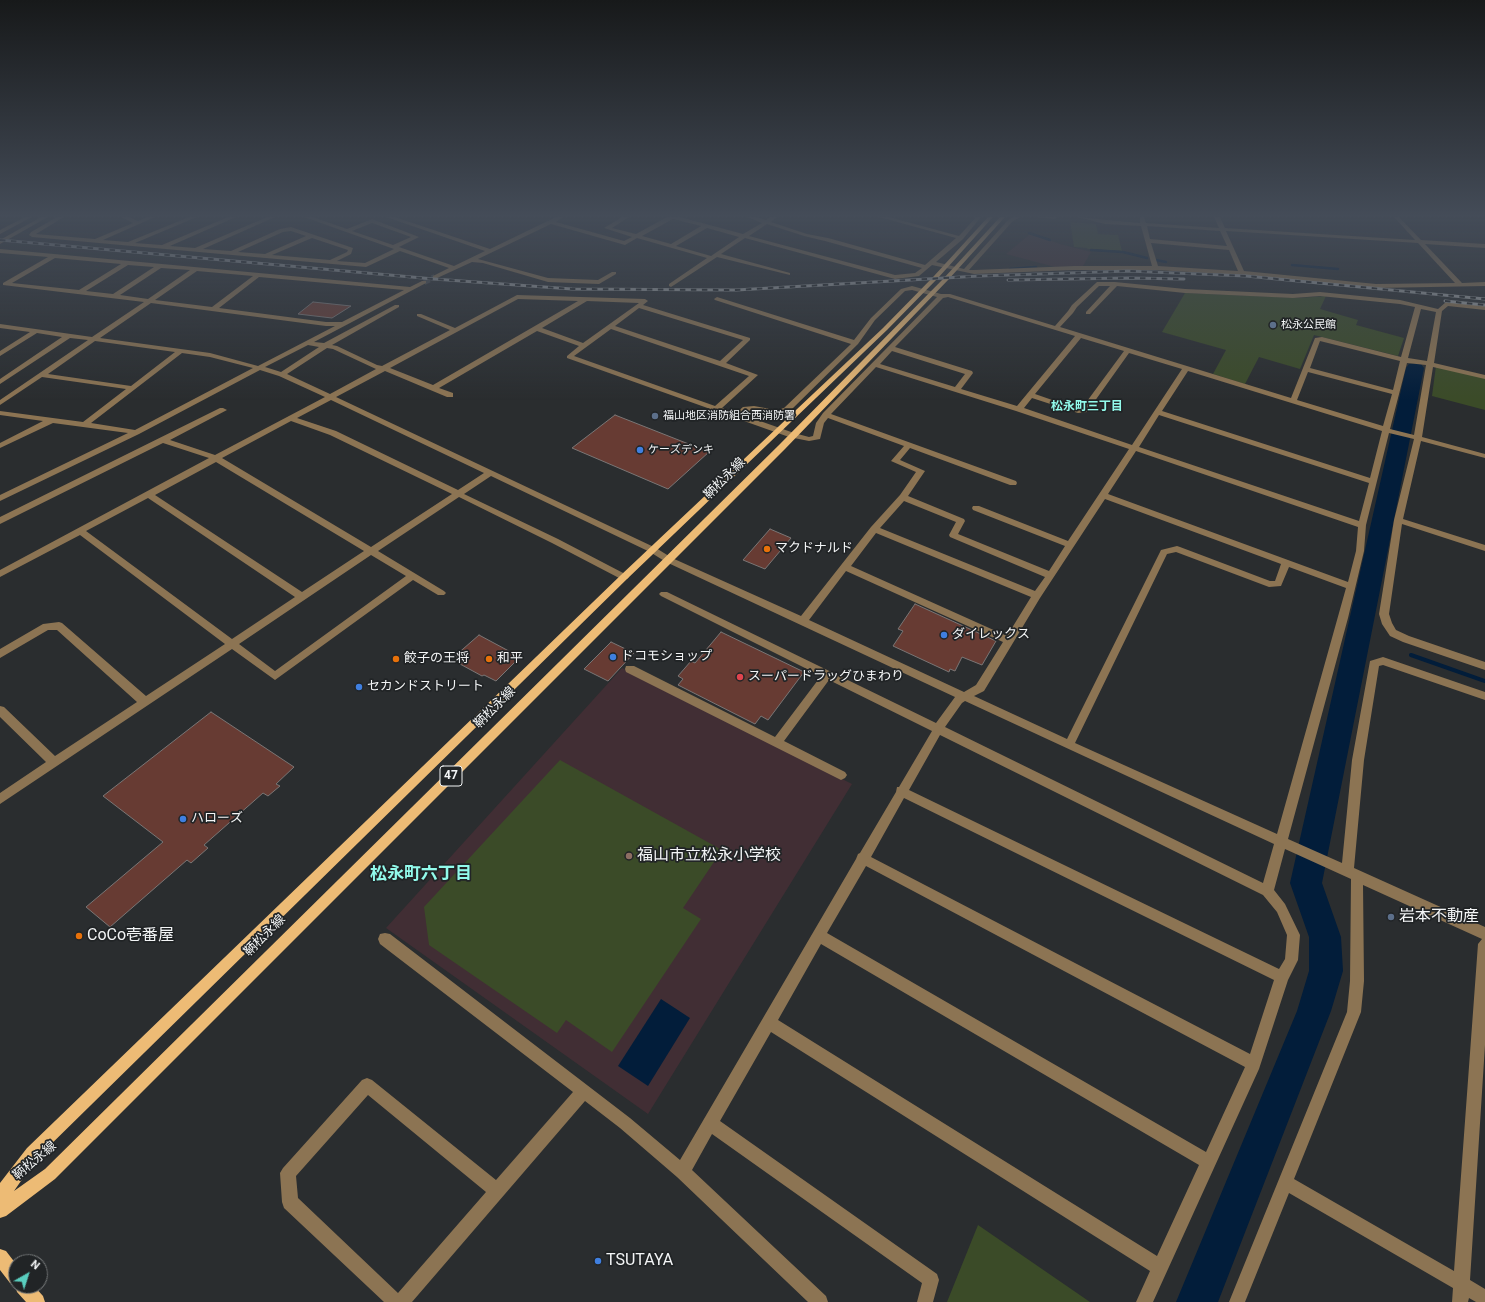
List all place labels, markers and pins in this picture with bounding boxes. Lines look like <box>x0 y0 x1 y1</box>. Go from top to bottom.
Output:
place label: 松永公民館 <box>1281 318 1336 332</box>
marker: 松永公民館 <box>1268 320 1278 330</box>
place label: 福山地区消防組合西消防署 <box>663 409 795 423</box>
marker: 福山地区消防組合西消防署 <box>650 411 660 421</box>
place label: ケーズデンキ <box>648 443 714 457</box>
marker: ケーズデンキ <box>635 445 645 455</box>
place label: マクドナルド <box>775 541 853 557</box>
marker: マクドナルド <box>762 544 772 554</box>
place label: ダイレックス <box>952 627 1030 643</box>
marker: ダイレックス <box>939 630 949 640</box>
place label: ドコモショップ <box>621 649 712 665</box>
place label: 餃子の王将 <box>404 651 469 667</box>
place label: 和平 <box>497 651 523 667</box>
marker: ドコモショップ <box>608 652 618 662</box>
marker: 餃子の王将 <box>391 654 401 664</box>
marker: 和平 <box>484 654 494 664</box>
place label: スーパードラッグひまわり <box>748 669 904 685</box>
marker: スーパードラッグひまわり <box>735 672 745 682</box>
place label: セカンドストリート <box>367 679 484 695</box>
marker: セカンドストリート <box>354 682 364 692</box>
place label: ハローズ <box>191 811 243 827</box>
marker: ハローズ <box>178 814 188 824</box>
place label: 福山市立松永小学校 <box>637 846 781 866</box>
marker: 福山市立松永小学校 <box>624 851 634 861</box>
place label: 岩本不動産 <box>1399 907 1479 927</box>
marker: 岩本不動産 <box>1386 912 1396 922</box>
place label: CoCo壱番屋 <box>87 926 174 946</box>
marker: CoCo壱番屋 <box>74 931 84 941</box>
place label: TSUTAYA <box>606 1251 673 1271</box>
marker: TSUTAYA <box>593 1256 603 1266</box>

